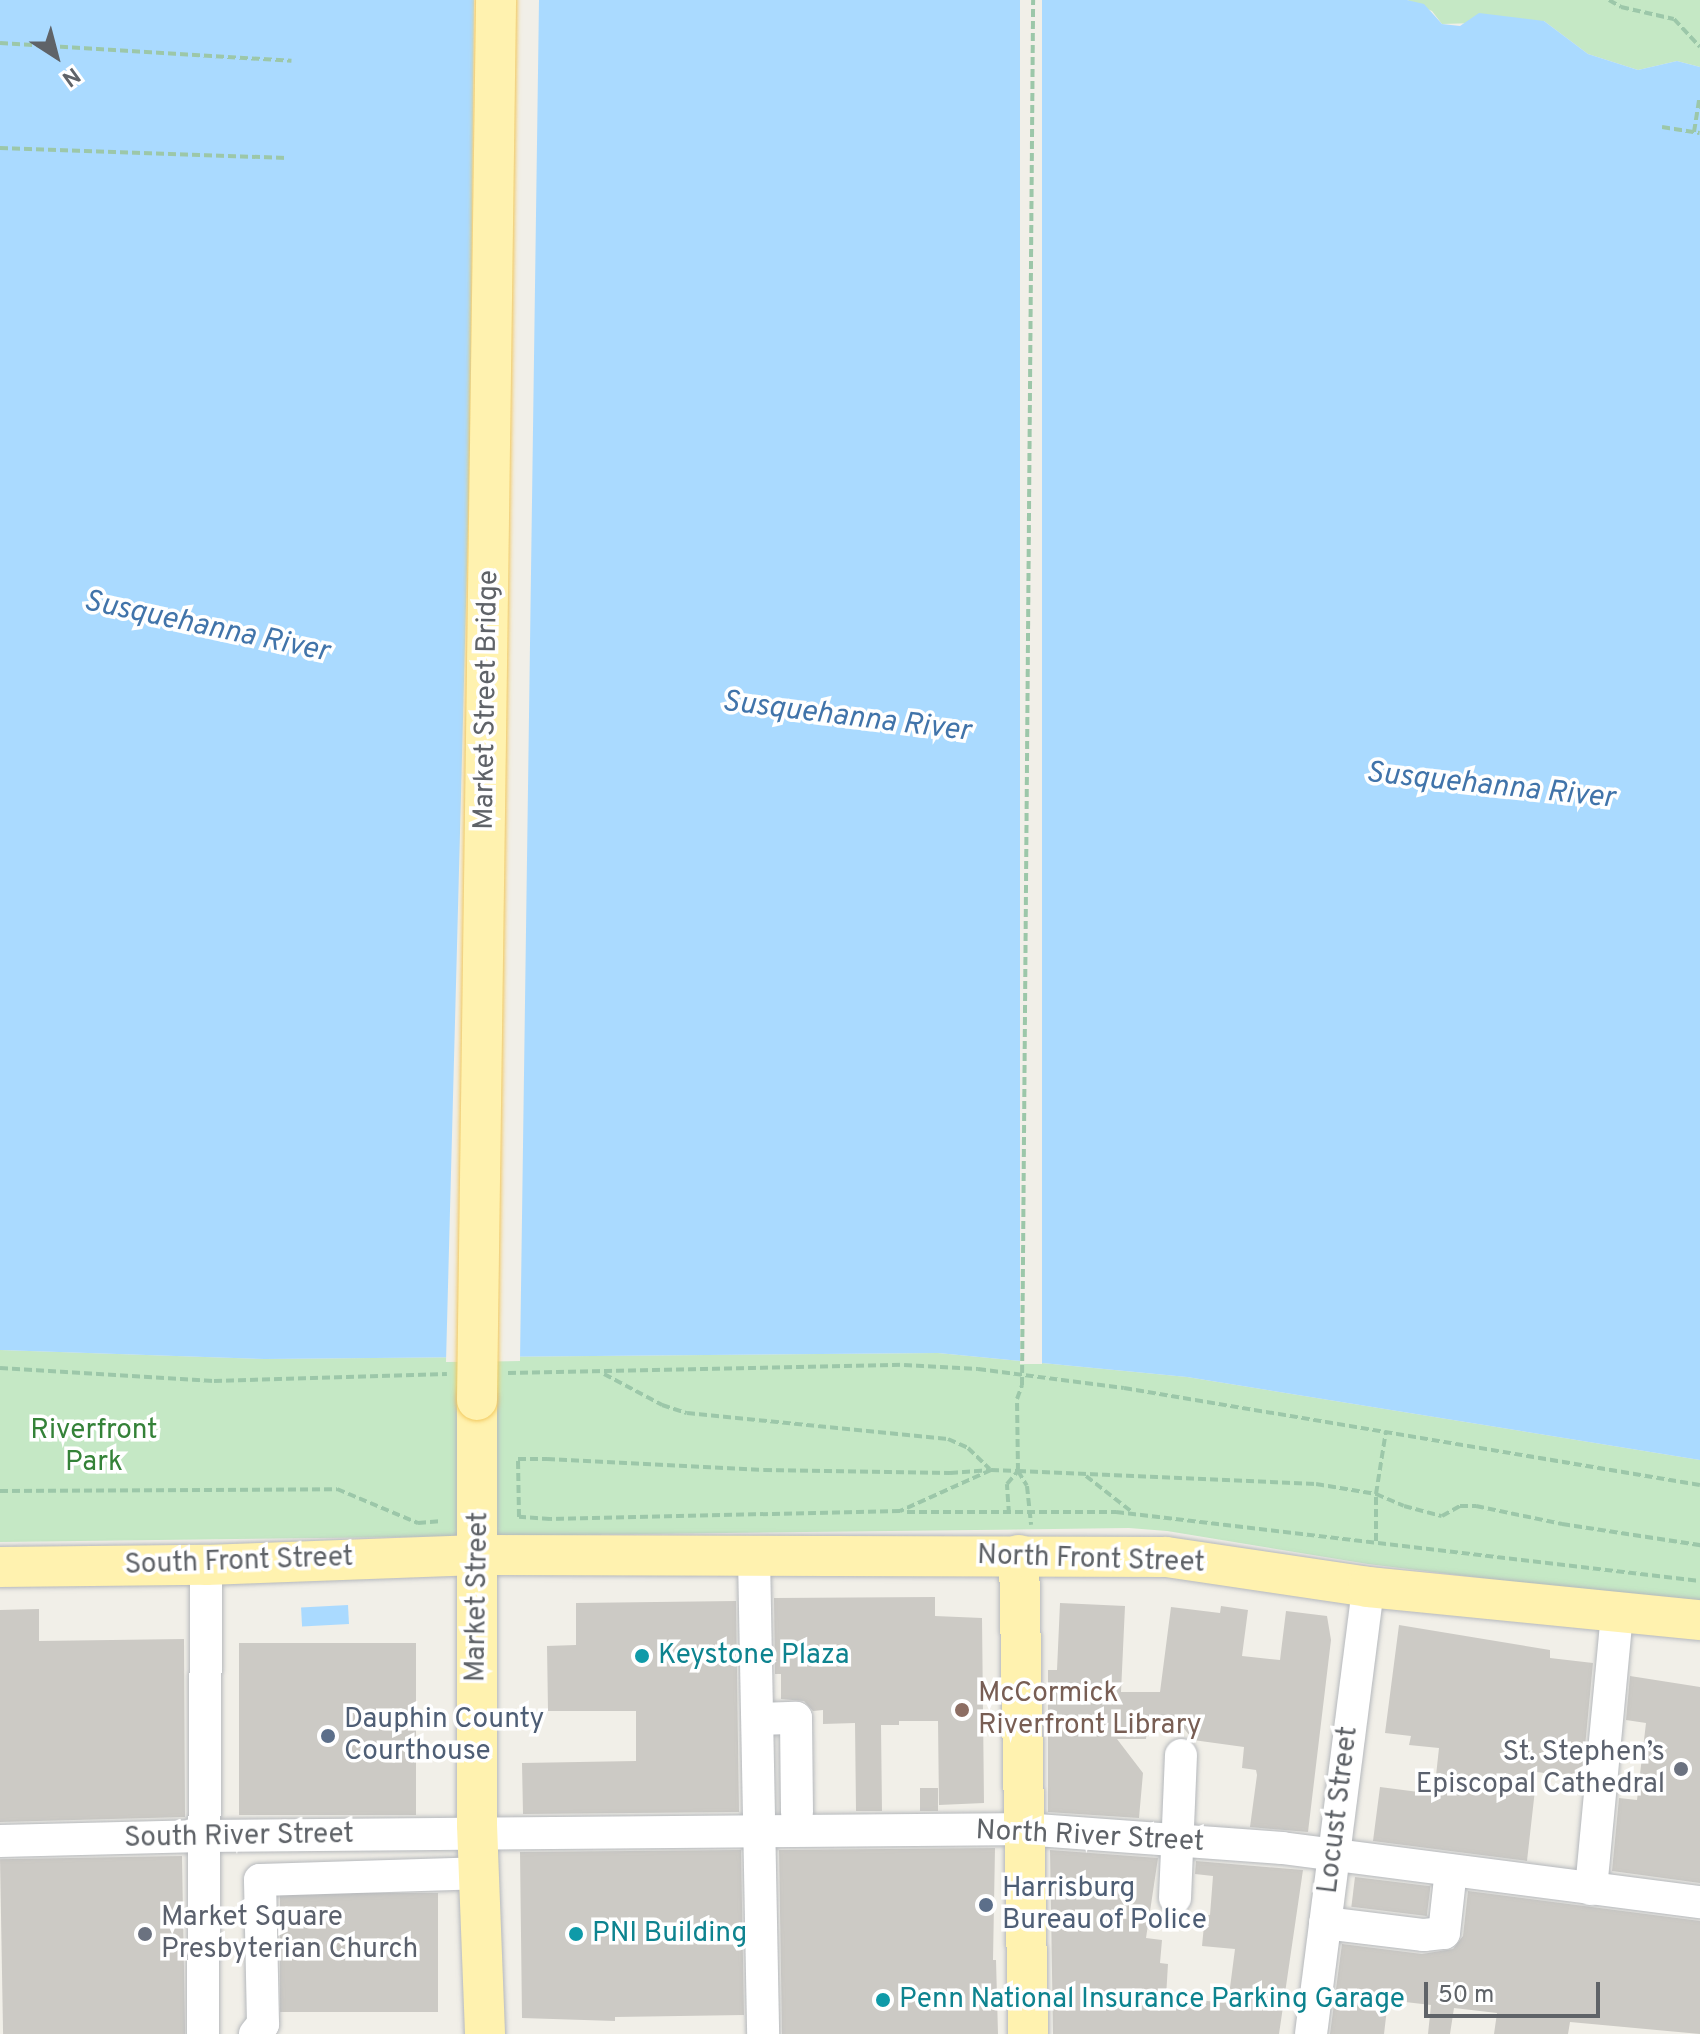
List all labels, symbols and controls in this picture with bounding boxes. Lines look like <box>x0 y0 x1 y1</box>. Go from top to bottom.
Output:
north arrow <box>16 16 96 96</box>
text: N <box>56 60 85 91</box>
street label: Market Street Bridge <box>468 570 506 830</box>
water label: Susquehanna River <box>80 584 332 672</box>
water label: Susquehanna River <box>720 685 972 751</box>
water label: Susquehanna River <box>1364 756 1616 818</box>
park label: Riverfront Park <box>30 1414 158 1480</box>
street label: Market Street <box>460 1511 496 1683</box>
street label: North Front Street <box>977 1539 1205 1581</box>
street label: South Front Street <box>124 1541 354 1583</box>
place label: Keystone Plaza <box>658 1639 850 1673</box>
marker: Keystone Plaza <box>633 1647 651 1665</box>
place label: McCormick Riverfront Library <box>978 1677 1202 1743</box>
marker: McCormick Riverfront Library <box>953 1701 971 1719</box>
place label: Dauphin County Courthouse <box>344 1703 544 1769</box>
street label: Locust Street <box>1312 1724 1366 1896</box>
marker: Dauphin County Courthouse <box>319 1727 337 1745</box>
place label: St. Stephen’s Episcopal Cathedral <box>1416 1736 1665 1802</box>
marker: St. Stephen’s Episcopal Cathedral <box>1672 1760 1690 1778</box>
street label: North River Street <box>975 1814 1205 1860</box>
street label: South River Street <box>124 1818 354 1856</box>
place label: Harrisburg Bureau of Police <box>1002 1872 1207 1938</box>
marker: Harrisburg Bureau of Police <box>977 1896 995 1914</box>
place label: Market Square Presbyterian Church <box>161 1901 418 1967</box>
place label: PNI Building <box>592 1917 747 1951</box>
marker: Market Square Presbyterian Church <box>136 1925 154 1943</box>
marker: PNI Building <box>567 1925 585 1943</box>
scale bar <box>1428 1966 1604 2016</box>
text: 50 m <box>1438 1981 1494 2011</box>
place label: Penn National Insurance Parking Garage <box>899 1983 1405 2017</box>
marker: Penn National Insurance Parking Garage <box>874 1991 892 2009</box>

